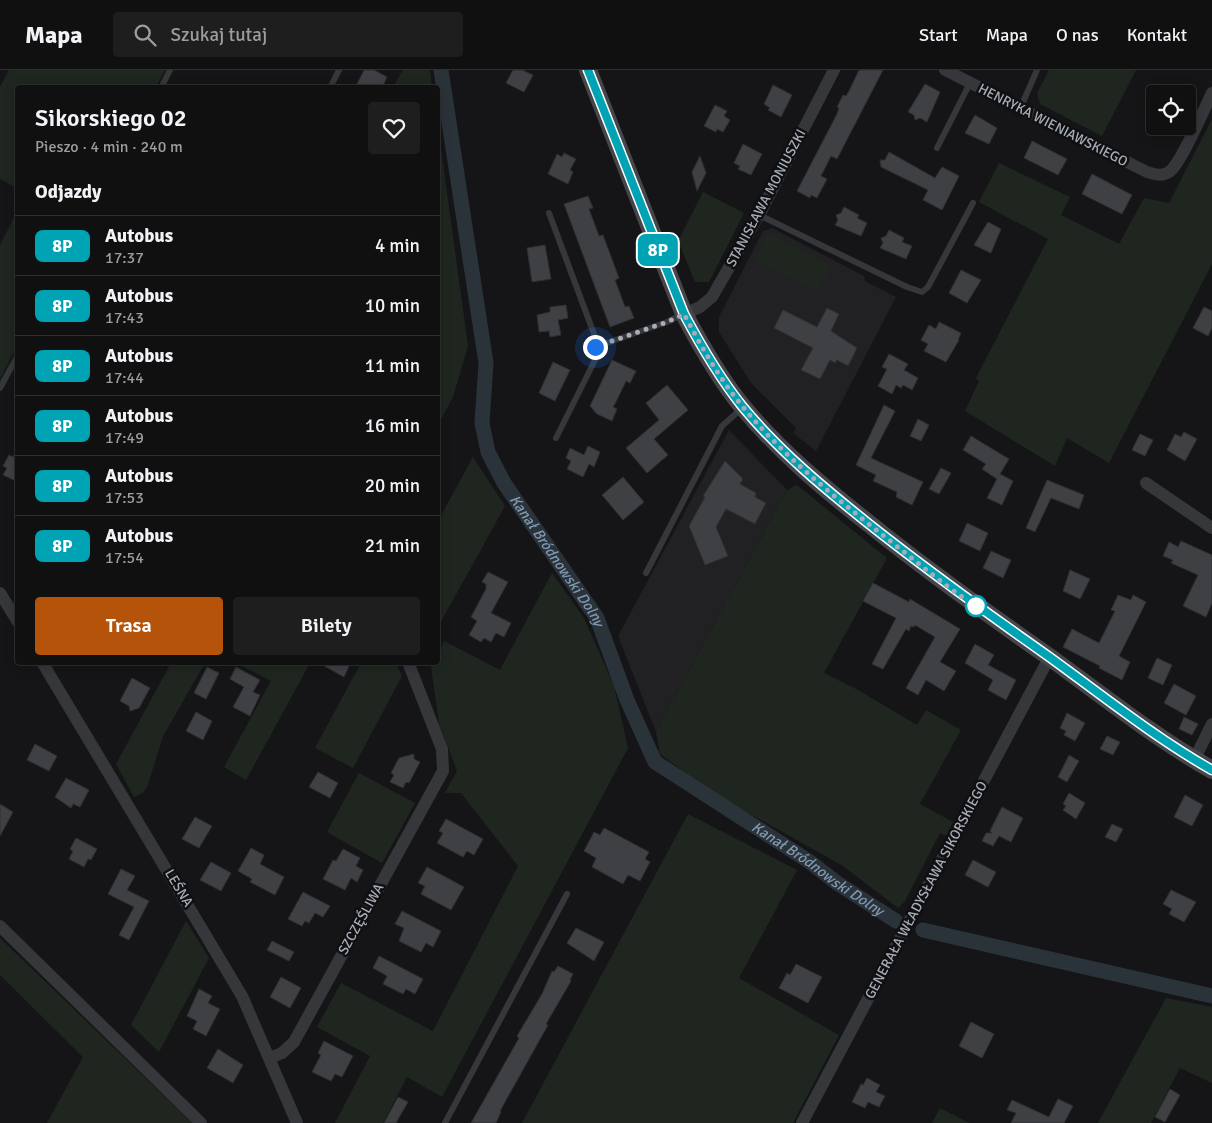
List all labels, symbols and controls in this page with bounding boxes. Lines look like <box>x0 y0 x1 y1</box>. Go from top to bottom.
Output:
search box <box>113 12 463 57</box>
text: Mapa <box>25 20 83 50</box>
icon: search <box>131 21 159 49</box>
text: Szukaj tutaj <box>171 23 267 47</box>
text: Start <box>919 24 958 46</box>
text: Mapa <box>986 24 1028 46</box>
text: O nas <box>1056 24 1099 46</box>
text: Kontakt <box>1127 24 1187 46</box>
street label: HENRYKA WIENIAWSKIEGO <box>975 80 1131 170</box>
map controls <box>1146 85 1196 135</box>
button: locate <box>1146 85 1196 135</box>
button: heart <box>368 102 420 154</box>
text: Sikorskiego 02 <box>35 103 187 133</box>
street label: STANISŁAWA MONIUSZKI <box>722 126 810 270</box>
text: Pieszo · 4 min · 240 m <box>35 137 183 157</box>
text: Odjazdy <box>35 180 102 204</box>
text: Autobus <box>105 224 173 248</box>
text: 4 min <box>375 234 420 258</box>
line badge: 8P <box>636 234 680 266</box>
text: 8P <box>52 235 73 257</box>
text: 8P <box>648 239 668 261</box>
text: 17:37 <box>105 248 144 268</box>
text: Autobus <box>105 284 173 308</box>
text: 10 min <box>365 294 420 318</box>
text: 8P <box>52 295 73 317</box>
text: 17:43 <box>105 308 144 328</box>
your location <box>583 335 608 360</box>
text: Autobus <box>105 344 173 368</box>
text: 11 min <box>365 354 420 378</box>
text: 8P <box>52 355 73 377</box>
text: 17:44 <box>105 368 144 388</box>
text: Autobus <box>105 404 173 428</box>
text: 16 min <box>365 414 420 438</box>
text: 8P <box>52 415 73 437</box>
text: 17:49 <box>105 428 144 448</box>
text: Autobus <box>105 464 173 488</box>
text: 20 min <box>365 474 420 498</box>
text: 8P <box>52 475 73 497</box>
text: 17:53 <box>105 488 144 508</box>
water label: Kanał Bródnowski Dolny <box>506 491 609 630</box>
text: Autobus <box>105 524 173 548</box>
text: 21 min <box>365 534 420 558</box>
text: 8P <box>52 535 73 557</box>
text: 17:54 <box>105 548 144 568</box>
unlabelled marker <box>965 595 987 617</box>
button: Trasa <box>35 597 223 655</box>
button: Bilety <box>233 597 420 655</box>
street label: GENERAŁA WŁADYSŁAWA SIKORSKIEGO <box>861 778 991 1002</box>
water label: Kanał Bródnowski Dolny <box>748 818 889 921</box>
street label: LEŚNA <box>161 866 197 910</box>
street label: SZCZĘŚLIWA <box>335 880 388 957</box>

